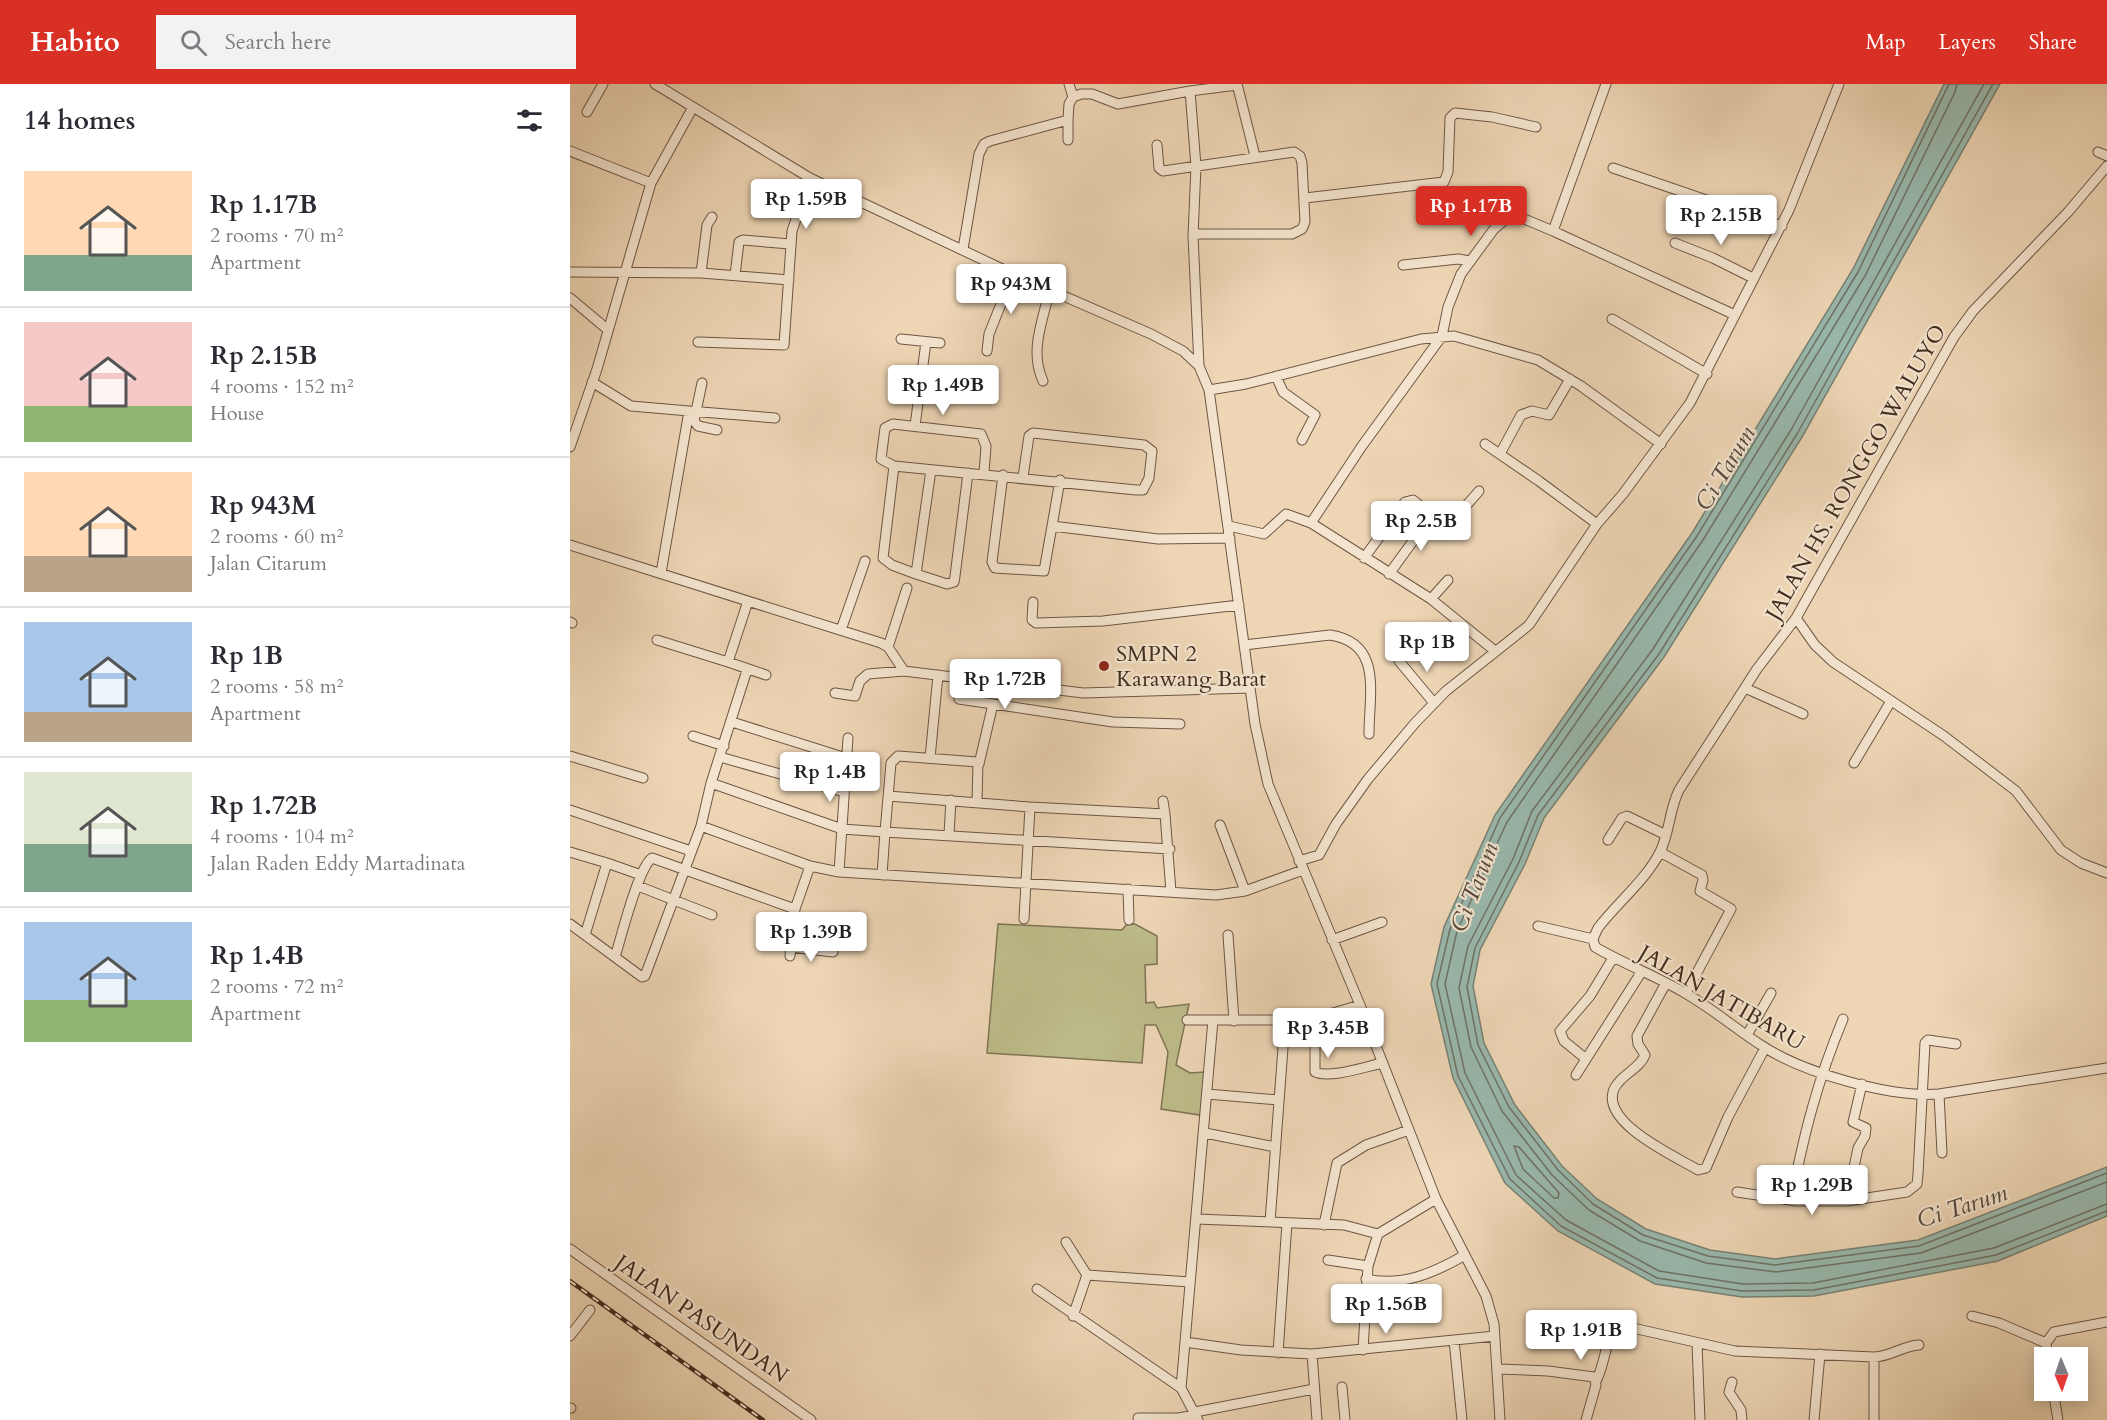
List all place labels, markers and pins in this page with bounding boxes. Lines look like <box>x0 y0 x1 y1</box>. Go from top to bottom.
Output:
pin: Rp 1.59B <box>744 179 868 230</box>
pin: Rp 1.17B <box>1409 186 1533 237</box>
pin: Rp 2.15B <box>1659 195 1783 246</box>
pin: Rp 943M <box>956 264 1066 315</box>
pin: Rp 1.49B <box>881 365 1005 416</box>
pin: Rp 2.5B <box>1366 501 1476 552</box>
pin: Rp 1B <box>1385 622 1469 673</box>
place label: SMPN 2 Karawang Barat <box>1116 639 1266 694</box>
pin: Rp 1.72B <box>943 659 1067 710</box>
marker: SMPN 2 Karawang Barat <box>1097 659 1111 673</box>
pin: Rp 1.4B <box>775 752 885 803</box>
pin: Rp 1.39B <box>749 912 873 963</box>
pin: Rp 3.45B <box>1266 1008 1390 1059</box>
pin: Rp 1.29B <box>1750 1165 1874 1216</box>
pin: Rp 1.56B <box>1324 1284 1448 1335</box>
pin: Rp 1.91B <box>1519 1310 1643 1361</box>

